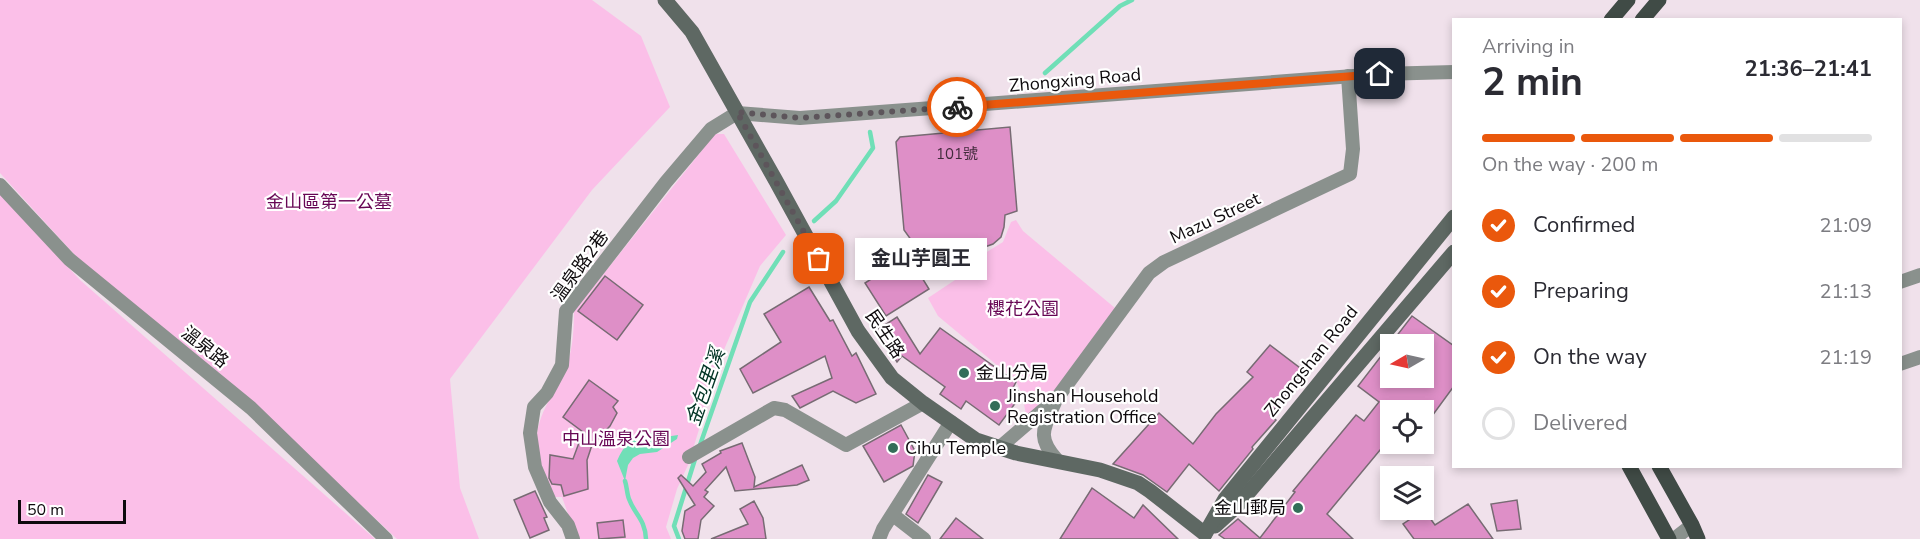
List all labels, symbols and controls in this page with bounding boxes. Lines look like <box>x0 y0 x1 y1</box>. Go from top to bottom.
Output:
text: Arriving in <box>1482 33 1575 60</box>
pin <box>1354 48 1405 99</box>
text: 21:36–21:41 <box>1744 54 1872 84</box>
text: 2 min <box>1482 56 1583 109</box>
icon: home <box>1363 57 1396 90</box>
street label: Zhongxing Road <box>1008 62 1142 98</box>
courier <box>927 77 987 137</box>
icon: bike <box>941 91 974 124</box>
house number: 101號 <box>936 144 978 164</box>
text: On the way · 200 m <box>1482 151 1658 178</box>
street label: Mazu Street <box>1166 186 1265 249</box>
park label: 金山區第一公墓 <box>266 190 392 214</box>
icon: check <box>1482 209 1515 242</box>
text: Confirmed <box>1533 210 1635 240</box>
text: 21:09 <box>1819 212 1872 239</box>
street label: 溫泉路2巷 <box>546 225 614 307</box>
pin <box>793 233 844 284</box>
callout: 金山芋圓王 <box>855 238 987 280</box>
icon: bag <box>802 242 835 275</box>
text: 金山芋圓王 <box>871 245 971 272</box>
icon: check <box>1482 275 1515 308</box>
text: Preparing <box>1533 276 1629 306</box>
text: 21:13 <box>1819 278 1872 305</box>
park label: 櫻花公園 <box>987 297 1059 321</box>
street label: Zhongshan Road <box>1259 300 1363 422</box>
street label: 民生路 <box>860 305 910 363</box>
street label: 溫泉路 <box>176 321 234 373</box>
north arrow <box>1380 334 1434 388</box>
map controls <box>1380 334 1434 520</box>
icon: check <box>1482 341 1515 374</box>
water label: 金包里溪 <box>680 342 732 429</box>
text: On the way <box>1533 342 1647 372</box>
text: 21:19 <box>1819 344 1872 371</box>
place label: 金山分局 <box>976 361 1048 385</box>
marker: 金山分局 <box>957 366 971 380</box>
place label: Jinshan Household Registration Office <box>1006 384 1159 429</box>
marker: Jinshan Household Registration Office <box>988 399 1002 413</box>
button: locate <box>1380 400 1434 454</box>
text: Delivered <box>1533 408 1628 438</box>
park label: 中山溫泉公園 <box>562 427 670 451</box>
place label: Cihu Temple <box>905 436 1006 460</box>
marker: Cihu Temple <box>886 441 900 455</box>
button: layers <box>1380 466 1434 520</box>
place label: 金山郵局 <box>1214 496 1286 520</box>
scale bar <box>18 497 126 524</box>
text: 50 m <box>27 499 64 521</box>
marker: 金山郵局 <box>1291 501 1305 515</box>

